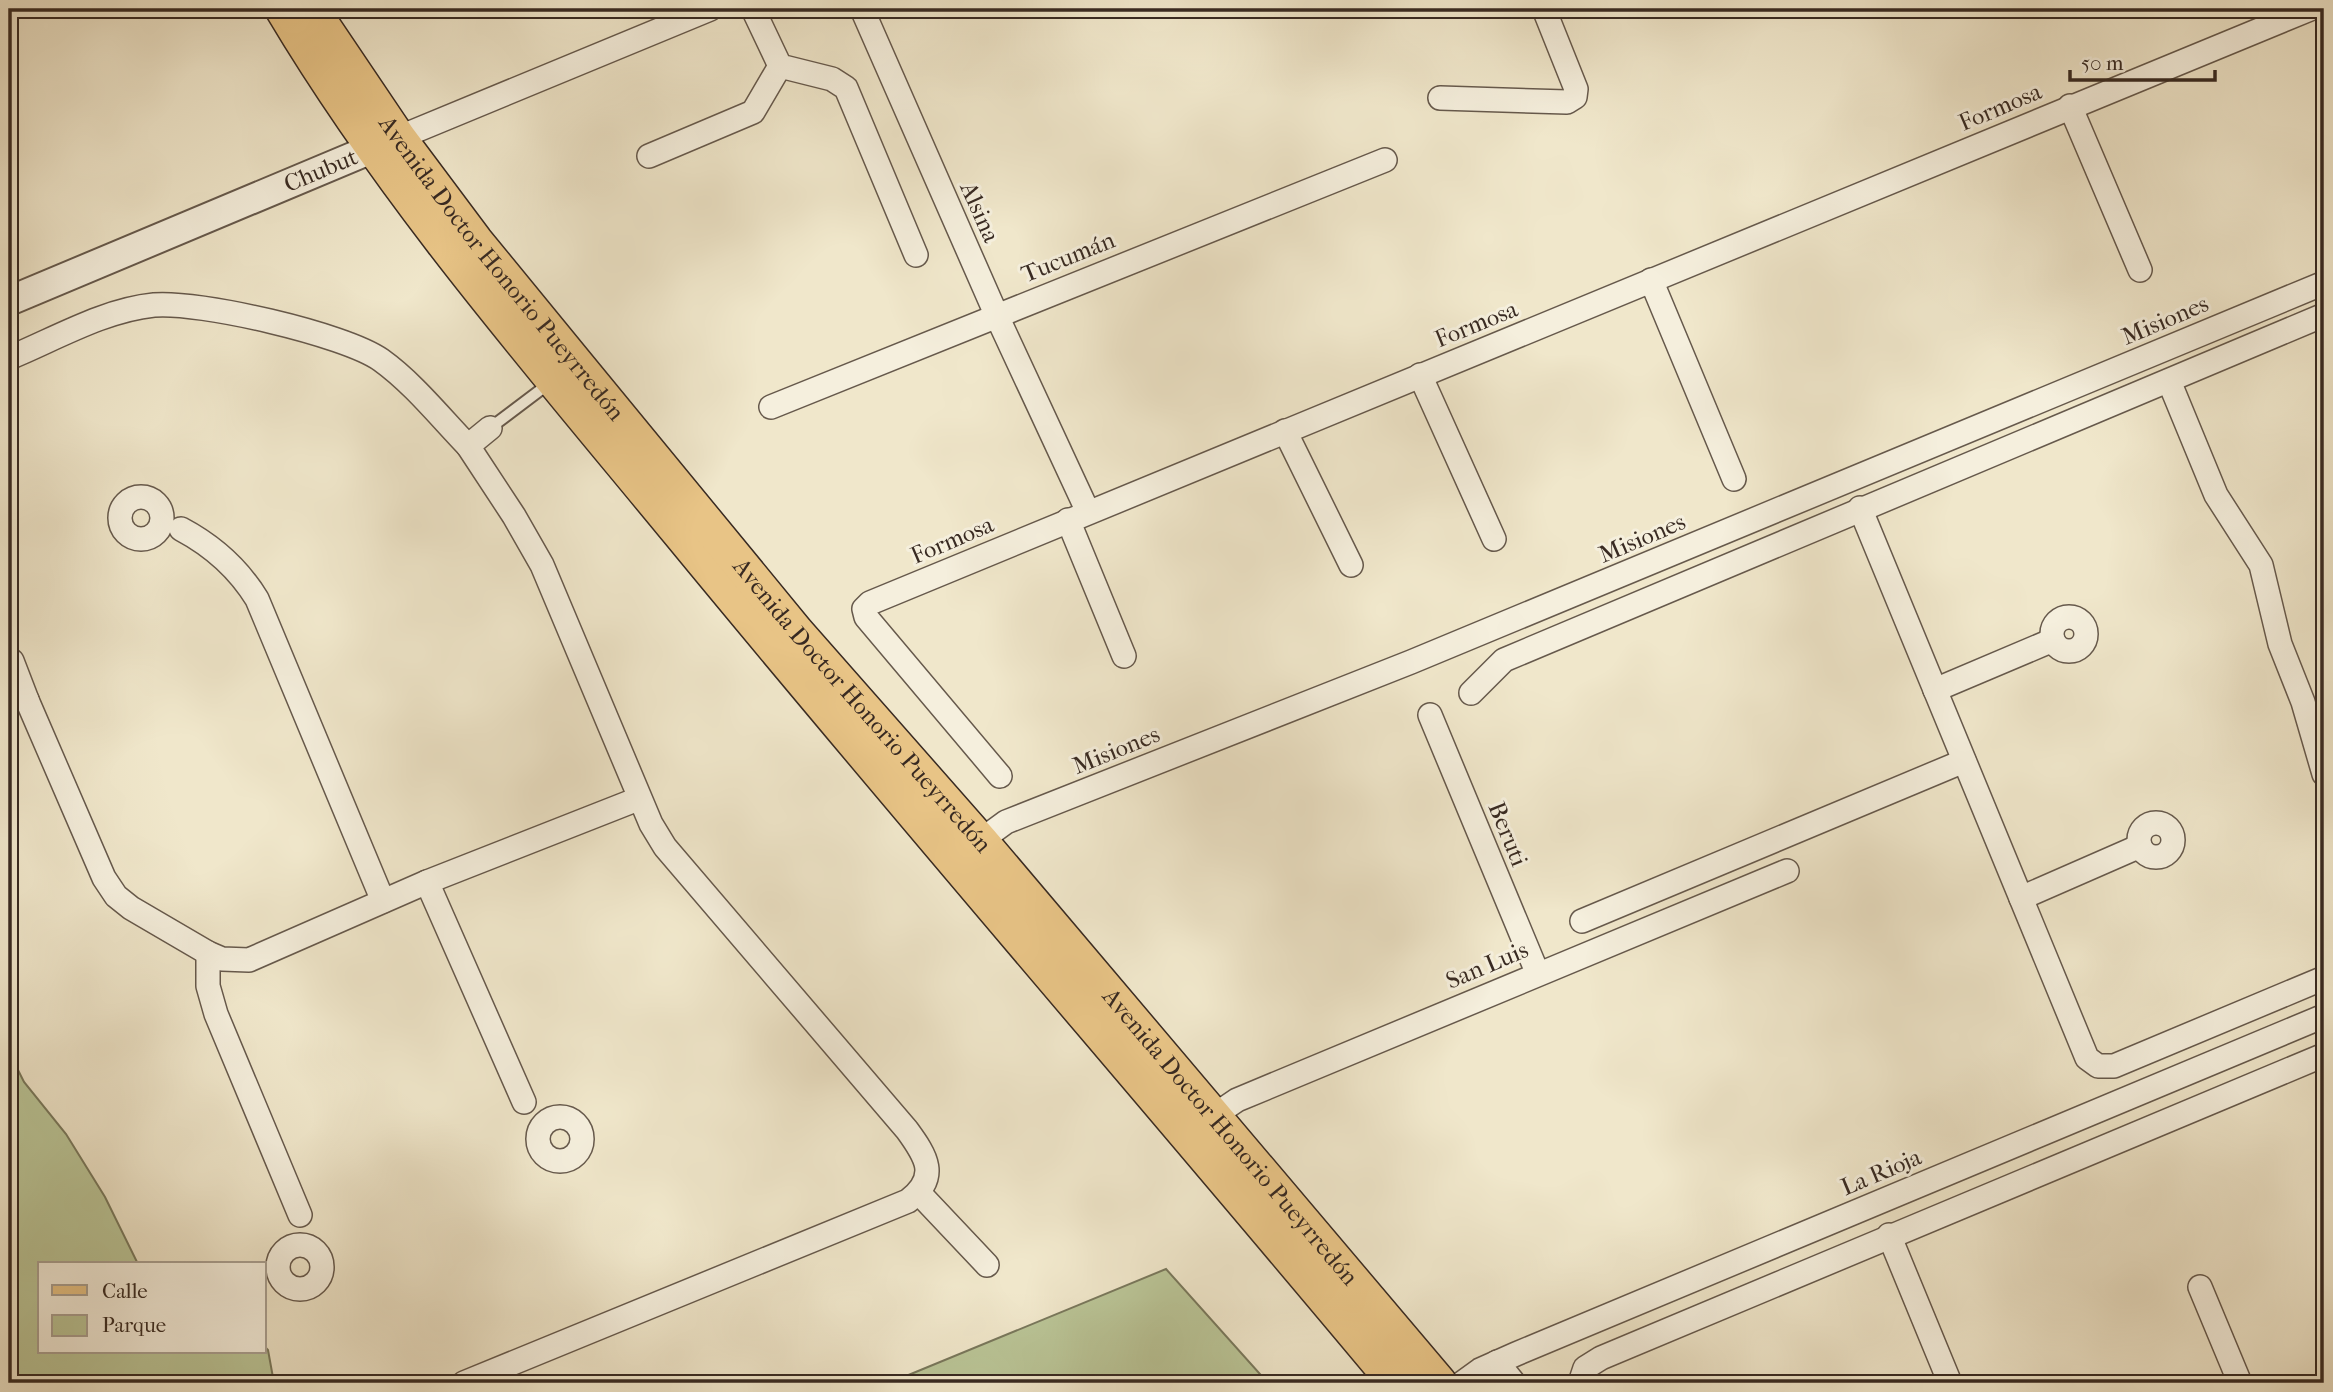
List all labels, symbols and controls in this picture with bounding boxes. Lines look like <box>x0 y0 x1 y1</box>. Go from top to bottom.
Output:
scale bar <box>2070 38 2216 82</box>
text: 50 m <box>2081 51 2124 75</box>
street label: Formosa <box>1955 77 2046 137</box>
street label: Avenida Doctor Honorio Pueyrredón <box>373 110 630 426</box>
street label: Chubut <box>280 142 362 198</box>
street label: Alsina <box>954 177 1006 247</box>
street label: Tucumán <box>1017 226 1119 288</box>
street label: Misiones <box>2117 289 2213 351</box>
street label: Formosa <box>1430 294 1522 353</box>
street label: Misiones <box>1594 507 1690 569</box>
street label: Formosa <box>907 510 998 570</box>
street label: Avenida Doctor Honorio Pueyrredón <box>727 552 998 858</box>
street label: Misiones <box>1068 720 1164 780</box>
street label: Beruti <box>1482 798 1534 870</box>
street label: San Luis <box>1442 935 1532 995</box>
street label: Avenida Doctor Honorio Pueyrredón <box>1096 982 1364 1291</box>
street label: La Rioja <box>1837 1142 1926 1201</box>
legend <box>38 1262 266 1354</box>
text: Calle <box>102 1279 148 1303</box>
text: Parque <box>102 1313 166 1337</box>

